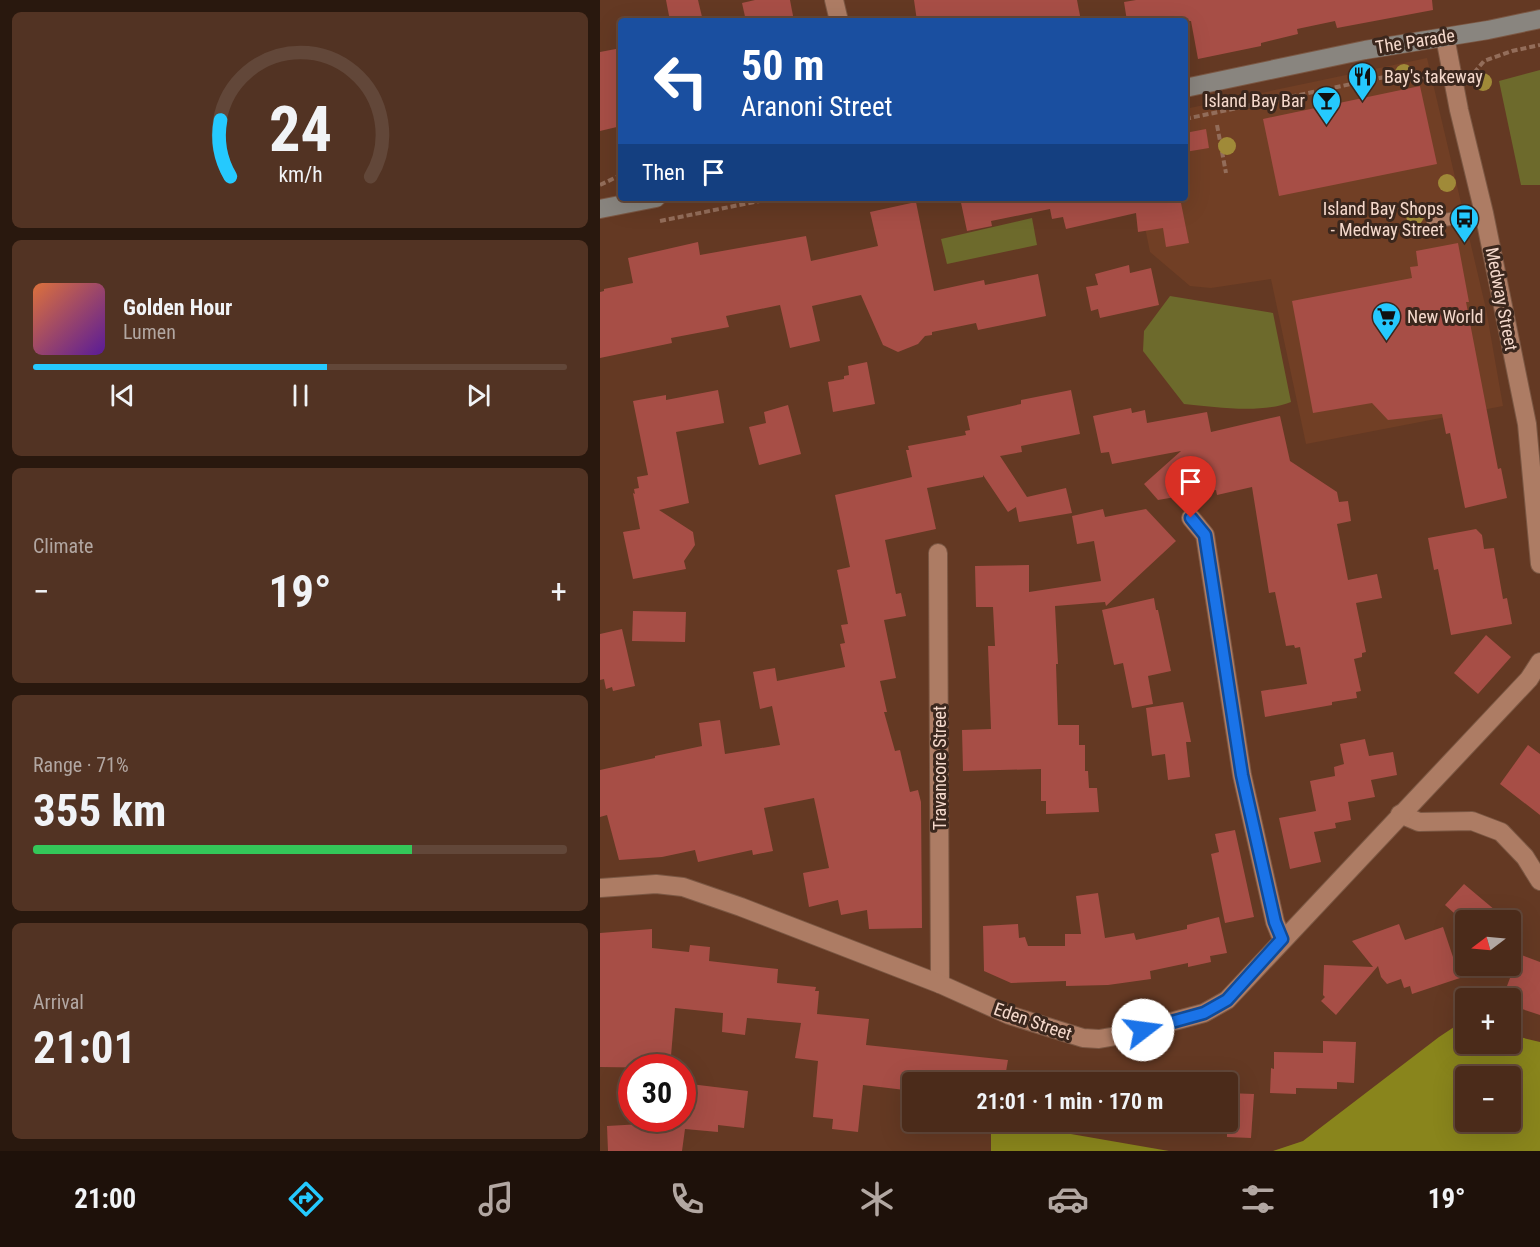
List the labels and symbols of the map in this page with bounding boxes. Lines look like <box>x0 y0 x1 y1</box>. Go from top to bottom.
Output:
street label: The Parade <box>1374 24 1456 58</box>
restaurant icon: Bay's takeway <box>1347 60 1379 102</box>
place label: Bay's takeway <box>1384 66 1483 87</box>
bar icon: Island Bay Bar <box>1310 84 1342 126</box>
place label: Island Bay Bar <box>1204 90 1306 111</box>
place label: Island Bay Shops - Medway Street <box>1323 198 1444 240</box>
bus stop icon: Island Bay Shops - Medway Street <box>1449 202 1481 244</box>
street label: Medway Street <box>1482 245 1522 353</box>
supermarket icon: New World <box>1370 300 1402 342</box>
place label: New World <box>1407 306 1483 327</box>
pin <box>1165 456 1216 518</box>
street label: Travancore Street <box>929 706 950 830</box>
north arrow <box>1455 910 1521 976</box>
street label: Eden Street <box>991 998 1075 1044</box>
position arrow <box>1111 998 1175 1062</box>
speed limit sign: 30 <box>618 1054 696 1132</box>

